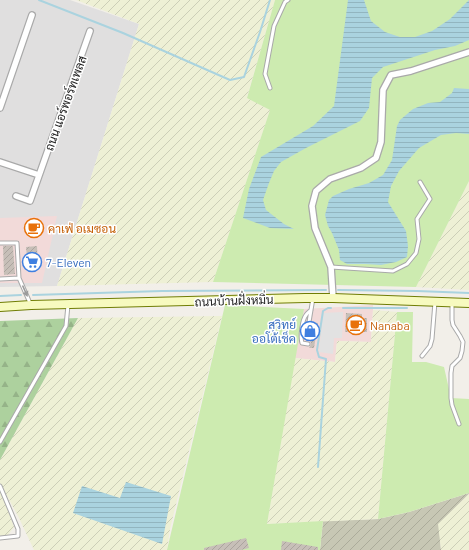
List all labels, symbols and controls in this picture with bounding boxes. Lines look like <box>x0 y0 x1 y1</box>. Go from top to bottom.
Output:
street label: ถนน แอร์พอร์ทเพลส <box>41 54 89 152</box>
cafe icon: คาเฟ่ อเมซอน <box>23 217 45 239</box>
place label: คาเฟ่ อเมซอน <box>48 221 116 235</box>
supermarket icon: 7-Eleven <box>21 251 43 273</box>
place label: 7-Eleven <box>46 255 91 269</box>
one-way arrow <box>22 286 28 297</box>
street label: ถนนบ้านฝั่งหมิ่น <box>194 289 274 308</box>
cafe icon: Nanaba <box>345 314 367 336</box>
place label: สุวิทย์ ออโต้เช็ค <box>252 317 296 345</box>
place label: Nanaba <box>370 318 410 332</box>
shop icon: สุวิทย์ ออโต้เช็ค <box>299 320 321 342</box>

